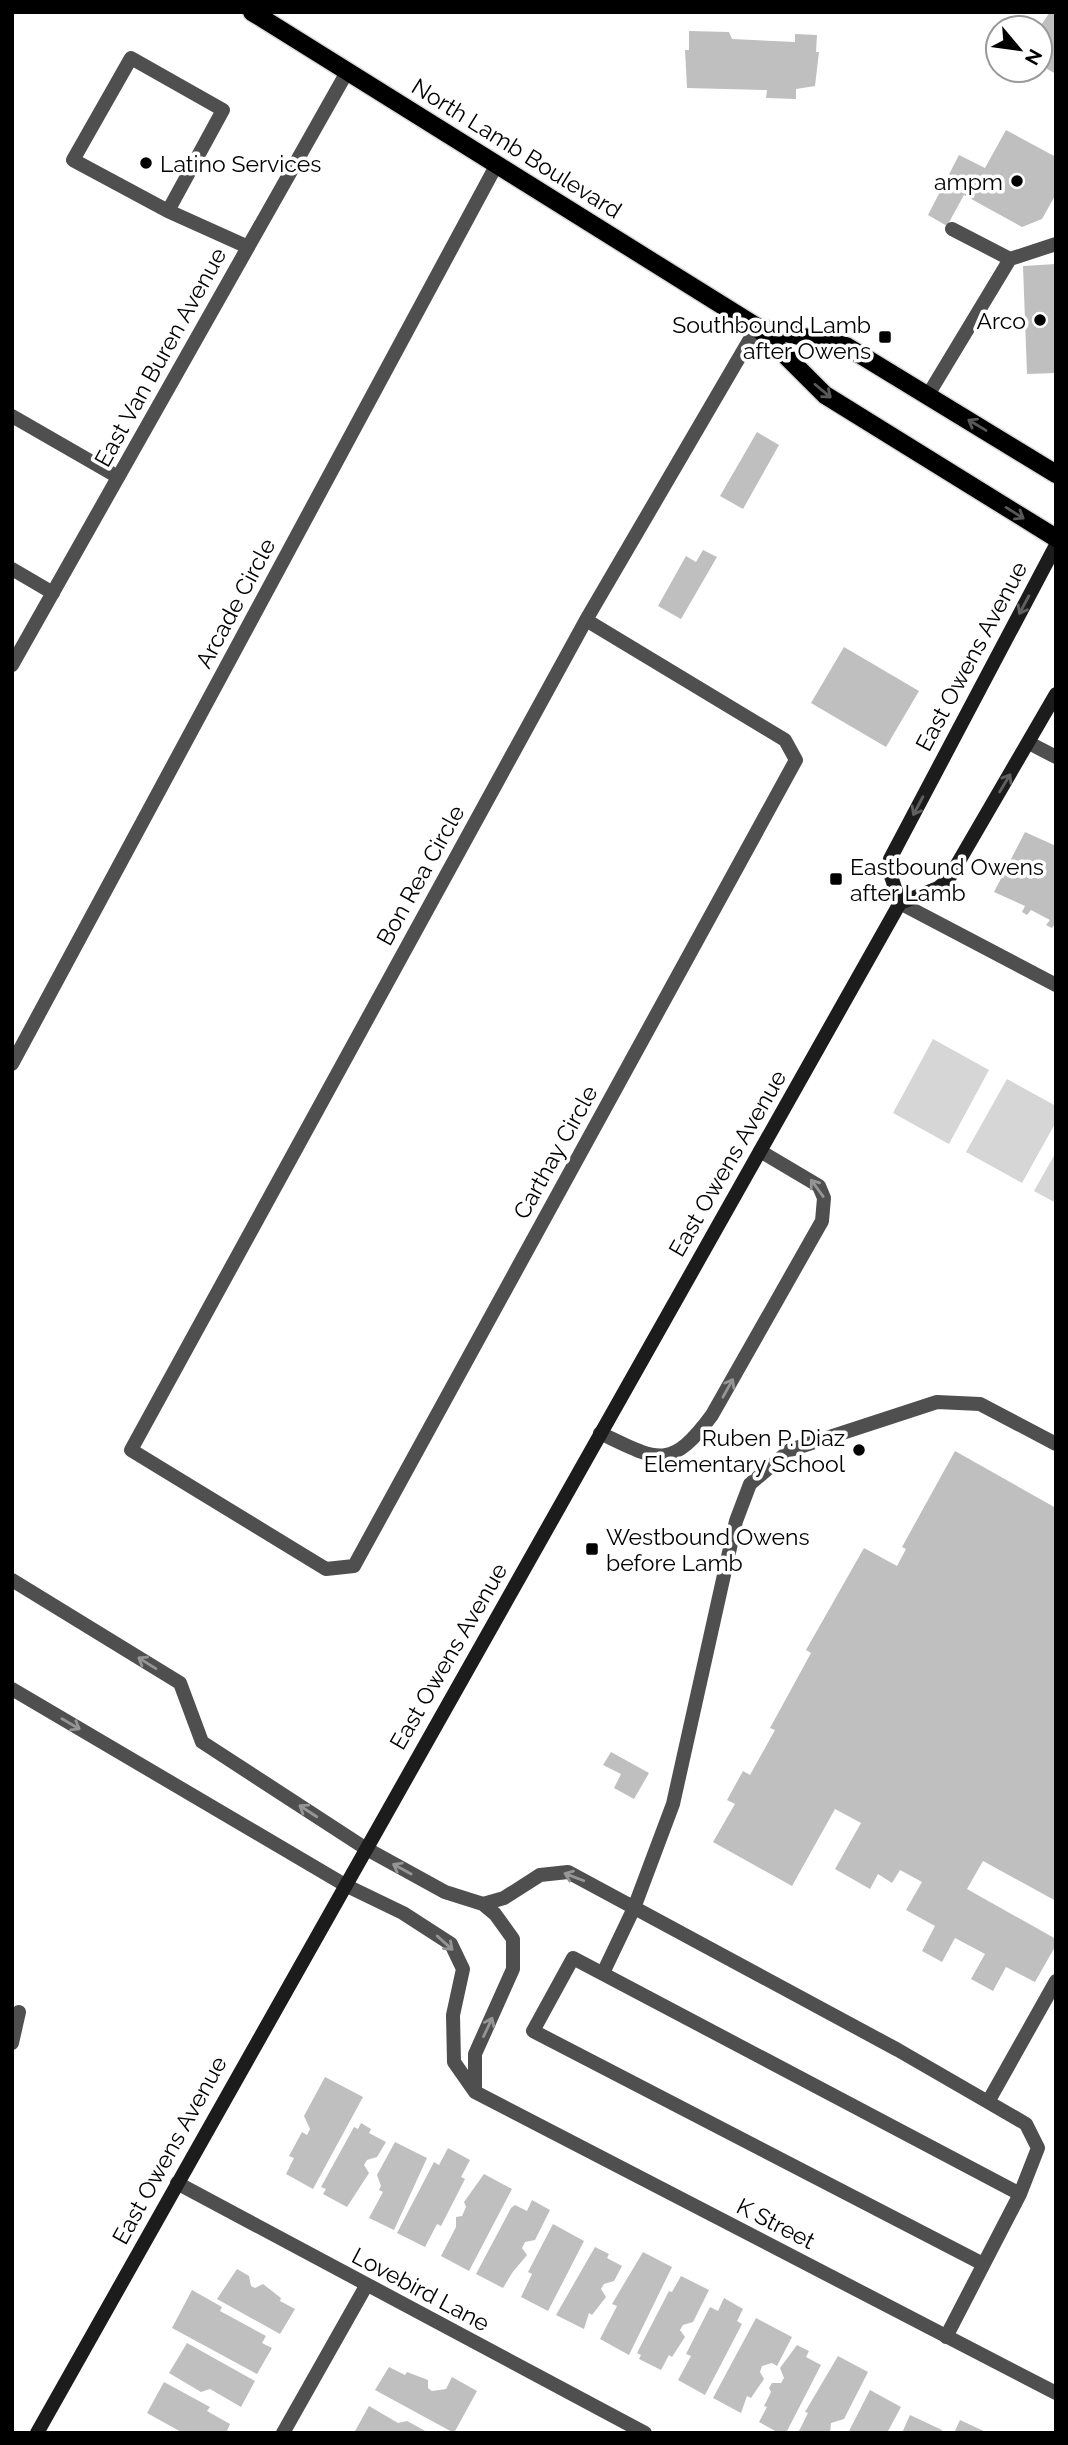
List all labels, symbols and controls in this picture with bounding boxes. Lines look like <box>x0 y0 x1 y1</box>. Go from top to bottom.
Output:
north arrow <box>984 14 1054 84</box>
text: N <box>1021 46 1047 69</box>
street label: North Lamb Boulevard <box>407 72 627 224</box>
place label: Latino Services <box>160 150 321 177</box>
marker: Latino Services <box>138 155 154 171</box>
place label: ampm <box>934 168 1003 195</box>
marker: ampm <box>1009 173 1025 189</box>
street label: East Van Buren Avenue <box>89 243 231 471</box>
place label: Arco <box>977 307 1026 334</box>
place label: Southbound Lamb after Owens <box>672 311 871 364</box>
marker: Arco <box>1032 312 1048 328</box>
marker: Southbound Lamb after Owens <box>877 329 893 345</box>
one-way arrow <box>814 383 832 399</box>
one-way arrow <box>967 418 987 432</box>
one-way arrow <box>1005 506 1025 520</box>
street label: Arcade Circle <box>190 534 280 672</box>
street label: East Owens Avenue <box>910 557 1032 755</box>
one-way arrow <box>1016 594 1030 615</box>
one-way arrow <box>998 773 1012 793</box>
one-way arrow <box>910 795 924 816</box>
street label: Bon Rea Circle <box>370 800 470 950</box>
place label: Eastbound Owens after Lamb <box>850 853 1044 906</box>
marker: Eastbound Owens after Lamb <box>828 871 844 887</box>
street label: East Owens Avenue <box>663 1065 791 1261</box>
street label: Carthay Circle <box>507 1081 603 1223</box>
one-way arrow <box>810 1179 824 1198</box>
one-way arrow <box>721 1378 735 1398</box>
place label: Ruben P. Diaz Elementary School <box>644 1424 846 1477</box>
marker: Ruben P. Diaz Elementary School <box>851 1442 867 1458</box>
place label: Westbound Owens before Lamb <box>606 1523 810 1576</box>
marker: Westbound Owens before Lamb <box>584 1541 600 1557</box>
street label: East Owens Avenue <box>384 1558 512 1754</box>
one-way arrow <box>137 1655 157 1669</box>
one-way arrow <box>61 1717 81 1731</box>
one-way arrow <box>299 1803 318 1818</box>
one-way arrow <box>393 1862 413 1876</box>
one-way arrow <box>564 1870 585 1883</box>
one-way arrow <box>436 1934 454 1951</box>
one-way arrow <box>482 2017 495 2038</box>
street label: East Owens Avenue <box>106 2051 232 2249</box>
street label: K Street <box>732 2192 820 2254</box>
street label: Lovebird Lane <box>348 2241 494 2337</box>

